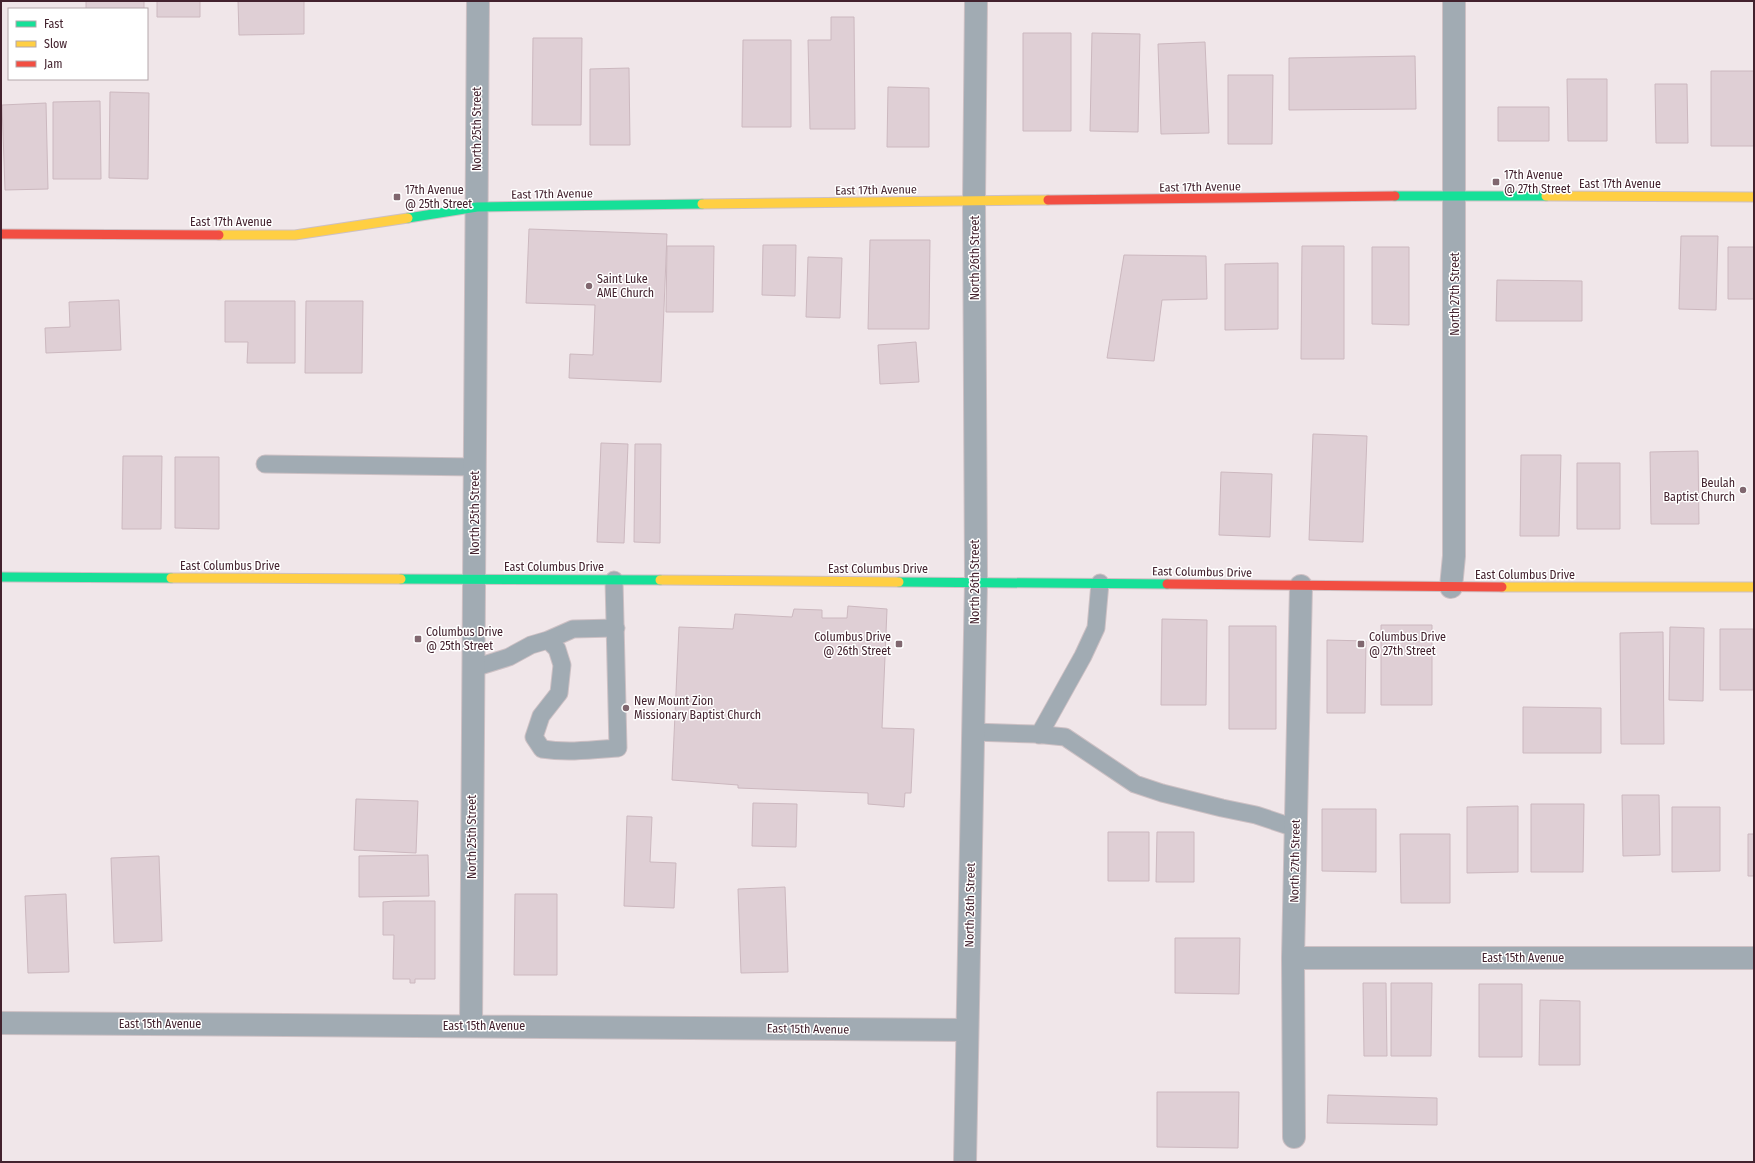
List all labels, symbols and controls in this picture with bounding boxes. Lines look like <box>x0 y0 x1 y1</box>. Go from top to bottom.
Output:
legend <box>8 8 148 80</box>
text: Fast <box>44 17 63 31</box>
text: Slow <box>44 37 67 51</box>
text: Jam <box>44 57 62 71</box>
street label: North 25th Street <box>470 87 484 171</box>
place label: 17th Avenue @ 27th Street <box>1504 168 1571 196</box>
marker: 17th Avenue @ 27th Street <box>1491 177 1501 187</box>
street label: East 17th Avenue <box>1579 177 1661 191</box>
street label: East 17th Avenue <box>1159 179 1241 195</box>
street label: East 17th Avenue <box>835 182 917 198</box>
place label: 17th Avenue @ 25th Street <box>405 183 472 211</box>
street label: East 17th Avenue <box>511 186 593 202</box>
marker: 17th Avenue @ 25th Street <box>392 192 402 202</box>
street label: East 17th Avenue <box>190 215 272 229</box>
street label: North 26th Street <box>968 216 982 300</box>
street label: North 27th Street <box>1448 252 1462 336</box>
place label: Saint Luke AME Church <box>597 272 654 300</box>
marker: Saint Luke AME Church <box>584 281 594 291</box>
street label: North 25th Street <box>468 471 482 555</box>
place label: Beulah Baptist Church <box>1663 476 1735 504</box>
marker: Beulah Baptist Church <box>1738 485 1748 495</box>
street label: North 26th Street <box>968 540 982 624</box>
street label: East Columbus Drive <box>180 559 280 573</box>
street label: East Columbus Drive <box>504 560 604 574</box>
street label: East Columbus Drive <box>828 562 928 576</box>
street label: East Columbus Drive <box>1152 564 1252 580</box>
street label: East Columbus Drive <box>1475 568 1575 582</box>
place label: Columbus Drive @ 25th Street <box>426 625 503 653</box>
place label: Columbus Drive @ 26th Street <box>814 630 891 658</box>
place label: Columbus Drive @ 27th Street <box>1369 630 1446 658</box>
marker: Columbus Drive @ 25th Street <box>413 634 423 644</box>
marker: Columbus Drive @ 26th Street <box>894 639 904 649</box>
marker: Columbus Drive @ 27th Street <box>1356 639 1366 649</box>
place label: New Mount Zion Missionary Baptist Church <box>634 694 761 722</box>
marker: New Mount Zion Missionary Baptist Church <box>621 703 631 713</box>
street label: North 25th Street <box>465 795 479 879</box>
street label: North 27th Street <box>1287 819 1303 903</box>
street label: North 26th Street <box>962 862 978 947</box>
street label: East 15th Avenue <box>1482 951 1564 965</box>
street label: East 15th Avenue <box>119 1017 201 1031</box>
street label: East 15th Avenue <box>443 1019 525 1033</box>
street label: East 15th Avenue <box>767 1021 849 1037</box>

